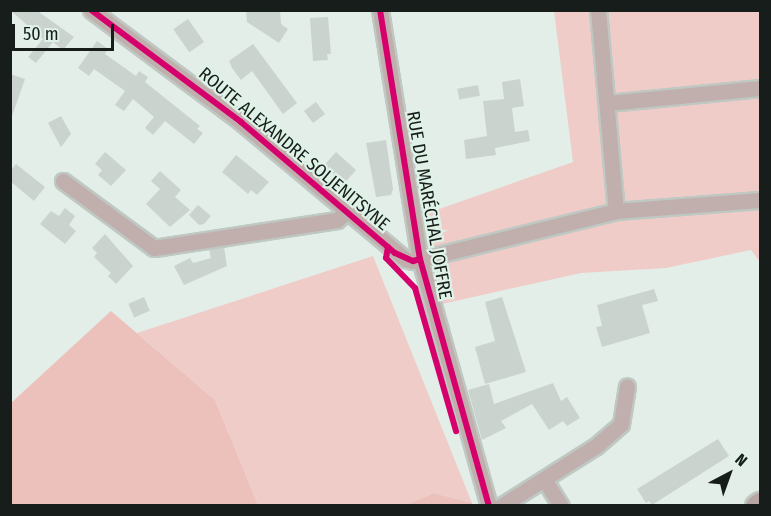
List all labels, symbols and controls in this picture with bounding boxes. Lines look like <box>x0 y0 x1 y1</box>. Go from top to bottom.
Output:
scale bar <box>15 12 117 50</box>
text: 50 m <box>23 23 59 45</box>
street label: ROUTE ALEXANDRE SOLJENITSYNE <box>194 63 394 235</box>
street label: RUE DU MARÉCHAL JOFFRE <box>402 109 456 301</box>
north arrow <box>699 444 759 504</box>
text: N <box>731 450 751 470</box>

